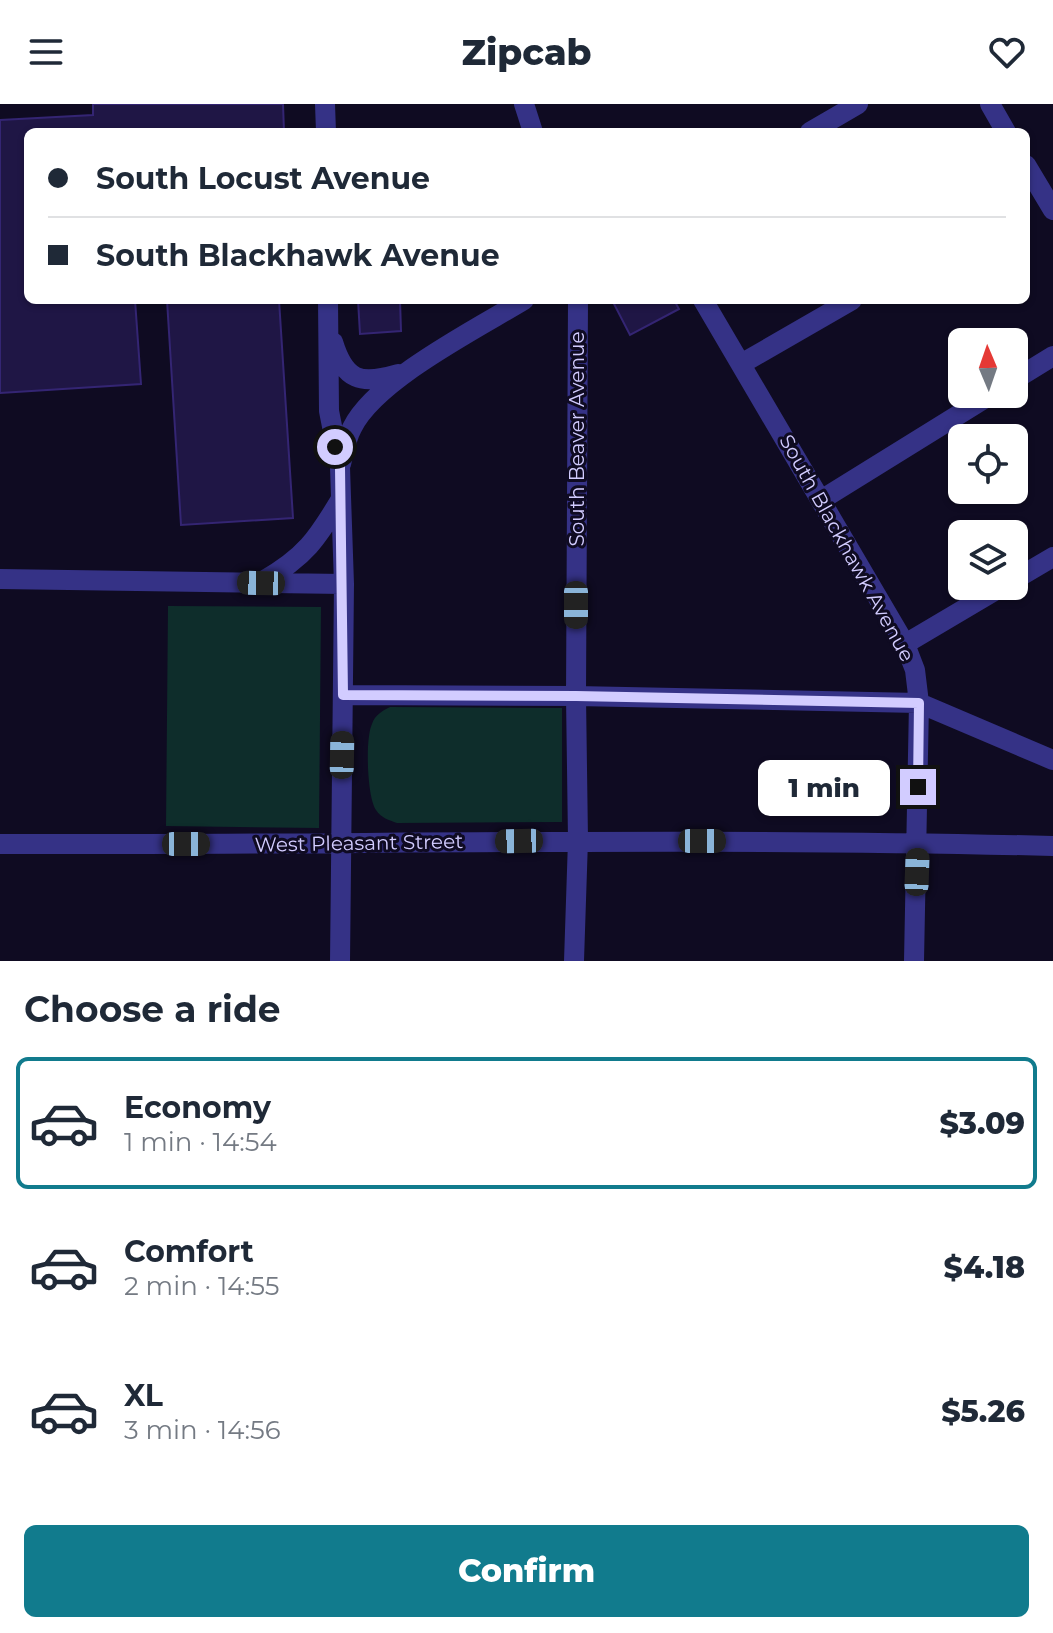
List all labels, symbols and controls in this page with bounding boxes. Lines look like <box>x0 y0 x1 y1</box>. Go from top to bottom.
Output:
icon: menu <box>24 30 68 74</box>
text: Zipcab <box>461 30 592 74</box>
icon: heart <box>985 30 1029 74</box>
text: South Locust Avenue <box>96 160 430 197</box>
text: South Blackhawk Avenue <box>96 237 500 274</box>
north arrow <box>948 328 1028 408</box>
map controls <box>948 328 1028 600</box>
street label: South Beaver Avenue <box>565 332 589 546</box>
button: locate <box>948 424 1028 504</box>
route start <box>317 429 353 465</box>
street label: South Blackhawk Avenue <box>774 430 920 666</box>
button: layers <box>948 520 1028 600</box>
car <box>237 571 285 595</box>
car <box>564 581 588 629</box>
car <box>330 731 354 779</box>
callout: 1 min <box>758 759 890 815</box>
route end <box>900 769 936 805</box>
text: 1 min <box>788 772 860 804</box>
street label: West Pleasant Street <box>255 829 463 857</box>
car <box>495 829 543 853</box>
car <box>678 829 726 853</box>
car <box>162 832 210 856</box>
car <box>904 848 930 896</box>
text: Choose a ride <box>24 987 281 1031</box>
icon: car <box>28 1087 100 1159</box>
text: Economy <box>124 1089 271 1126</box>
text: $3.09 <box>939 1105 1025 1142</box>
text: 1 min · 14:54 <box>124 1126 277 1158</box>
icon: car <box>28 1231 100 1303</box>
text: Comfort <box>124 1233 254 1270</box>
text: $4.18 <box>944 1249 1025 1286</box>
text: 2 min · 14:55 <box>124 1270 279 1302</box>
icon: car <box>28 1375 100 1447</box>
text: XL <box>124 1377 163 1414</box>
text: $5.26 <box>941 1393 1025 1430</box>
text: 3 min · 14:56 <box>124 1414 281 1446</box>
button: Confirm <box>24 1525 1029 1617</box>

